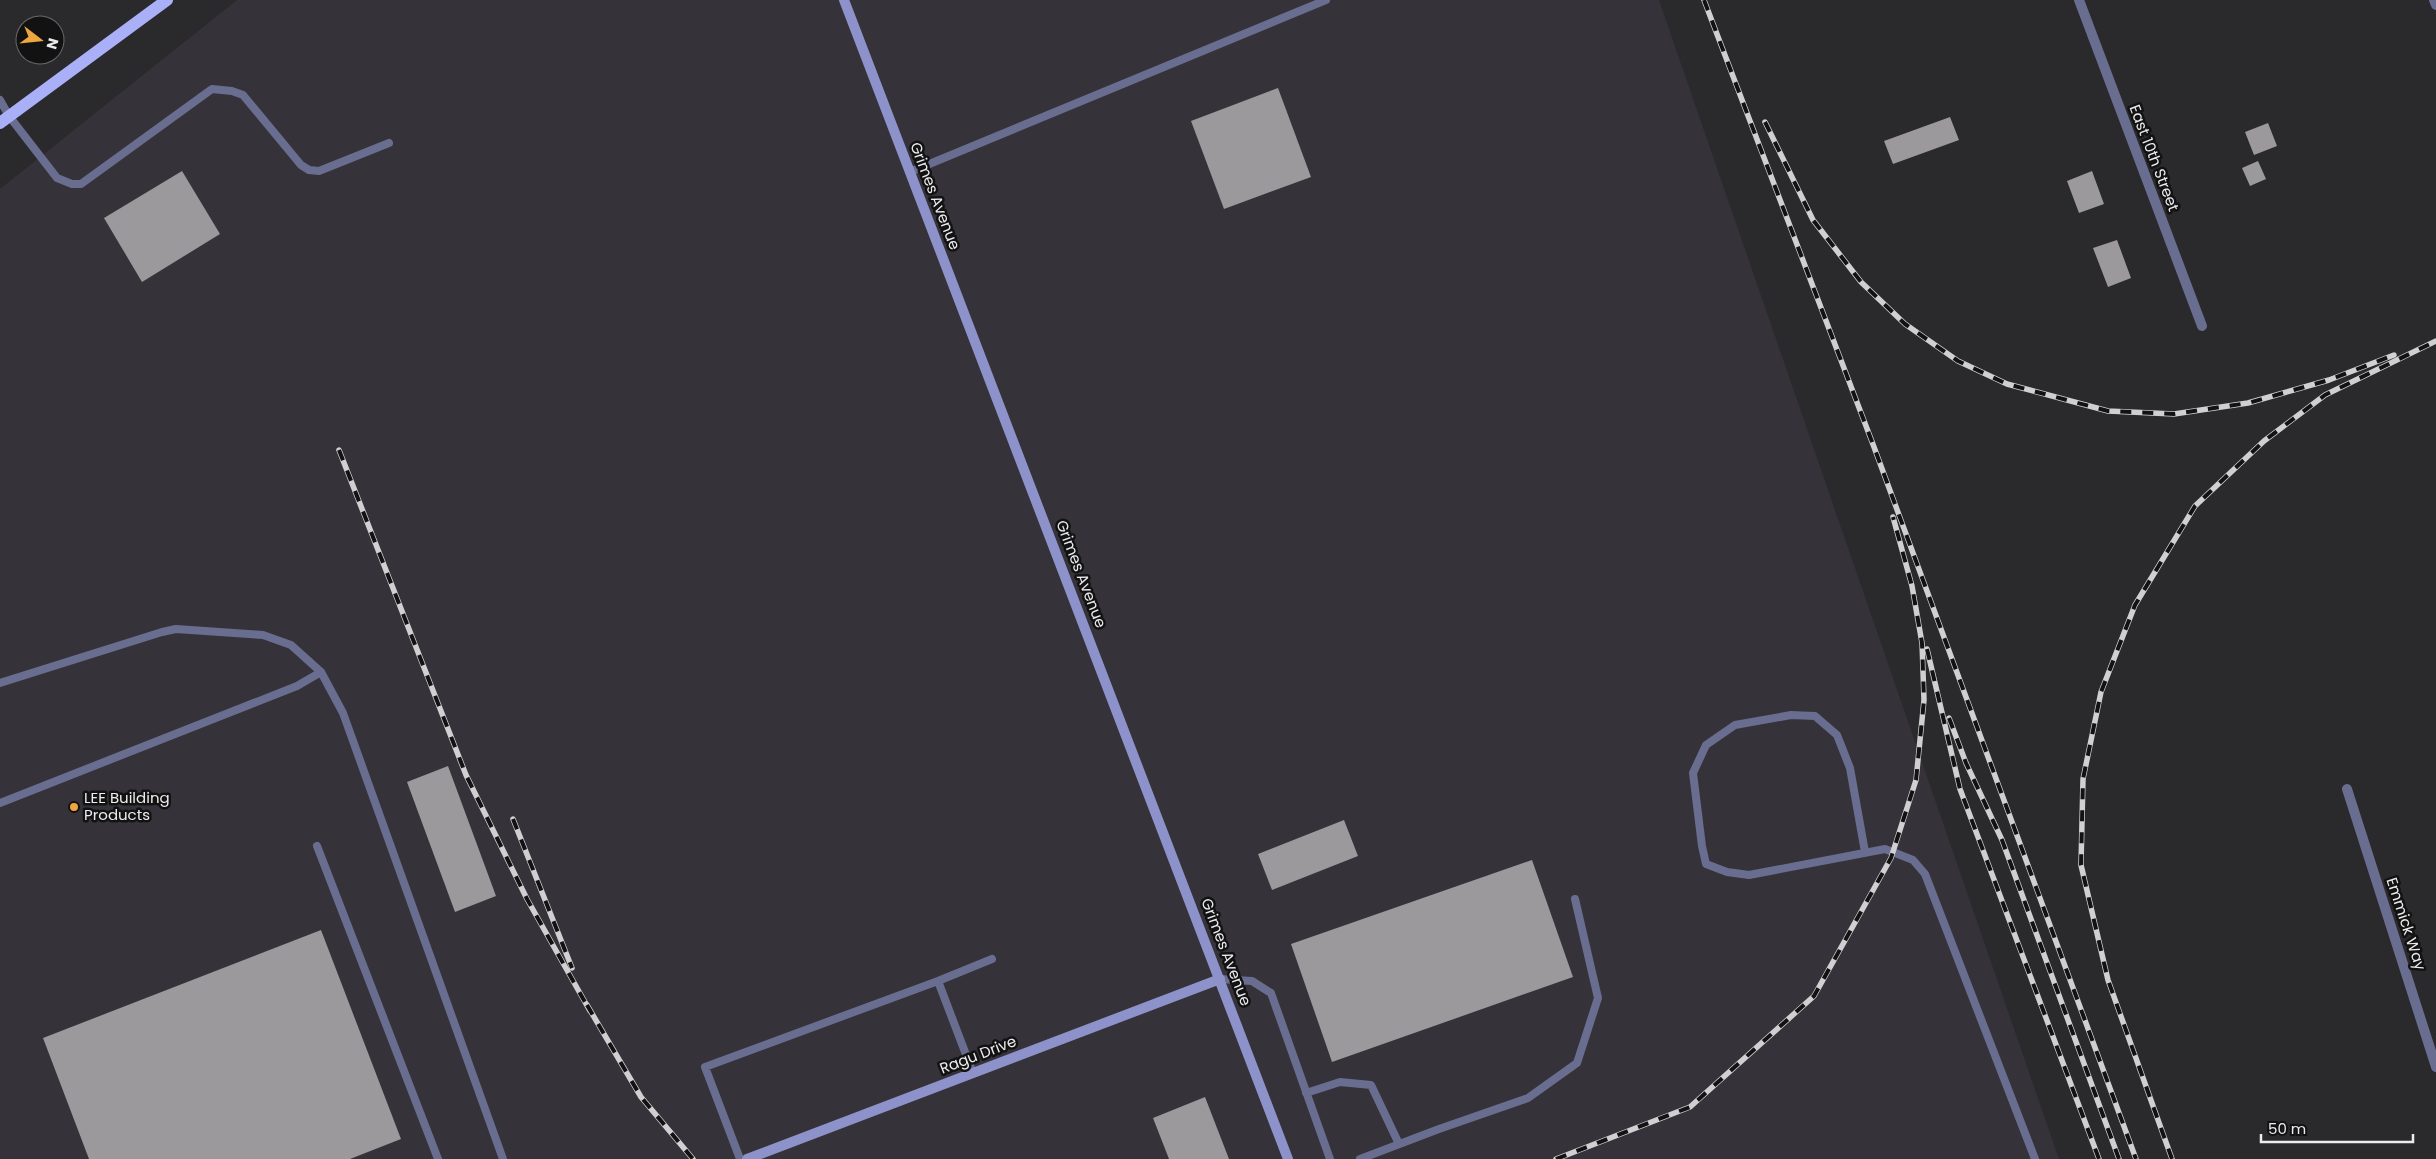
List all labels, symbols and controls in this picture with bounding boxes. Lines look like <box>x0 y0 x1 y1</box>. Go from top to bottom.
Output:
north arrow <box>15 15 65 65</box>
text: N <box>41 36 64 51</box>
street label: East 10th Street <box>2125 102 2184 214</box>
street label: Grimes Avenue <box>905 139 966 253</box>
street label: Grimes Avenue <box>1051 517 1112 631</box>
place label: LEE Building Products <box>84 787 170 825</box>
marker: LEE Building Products <box>68 801 80 813</box>
street label: Emmick Way <box>2382 875 2432 973</box>
street label: Grimes Avenue <box>1196 895 1257 1009</box>
street label: Ragu Drive <box>936 1030 1019 1079</box>
scale bar <box>2261 1112 2414 1144</box>
text: 50 m <box>2268 1118 2306 1139</box>

